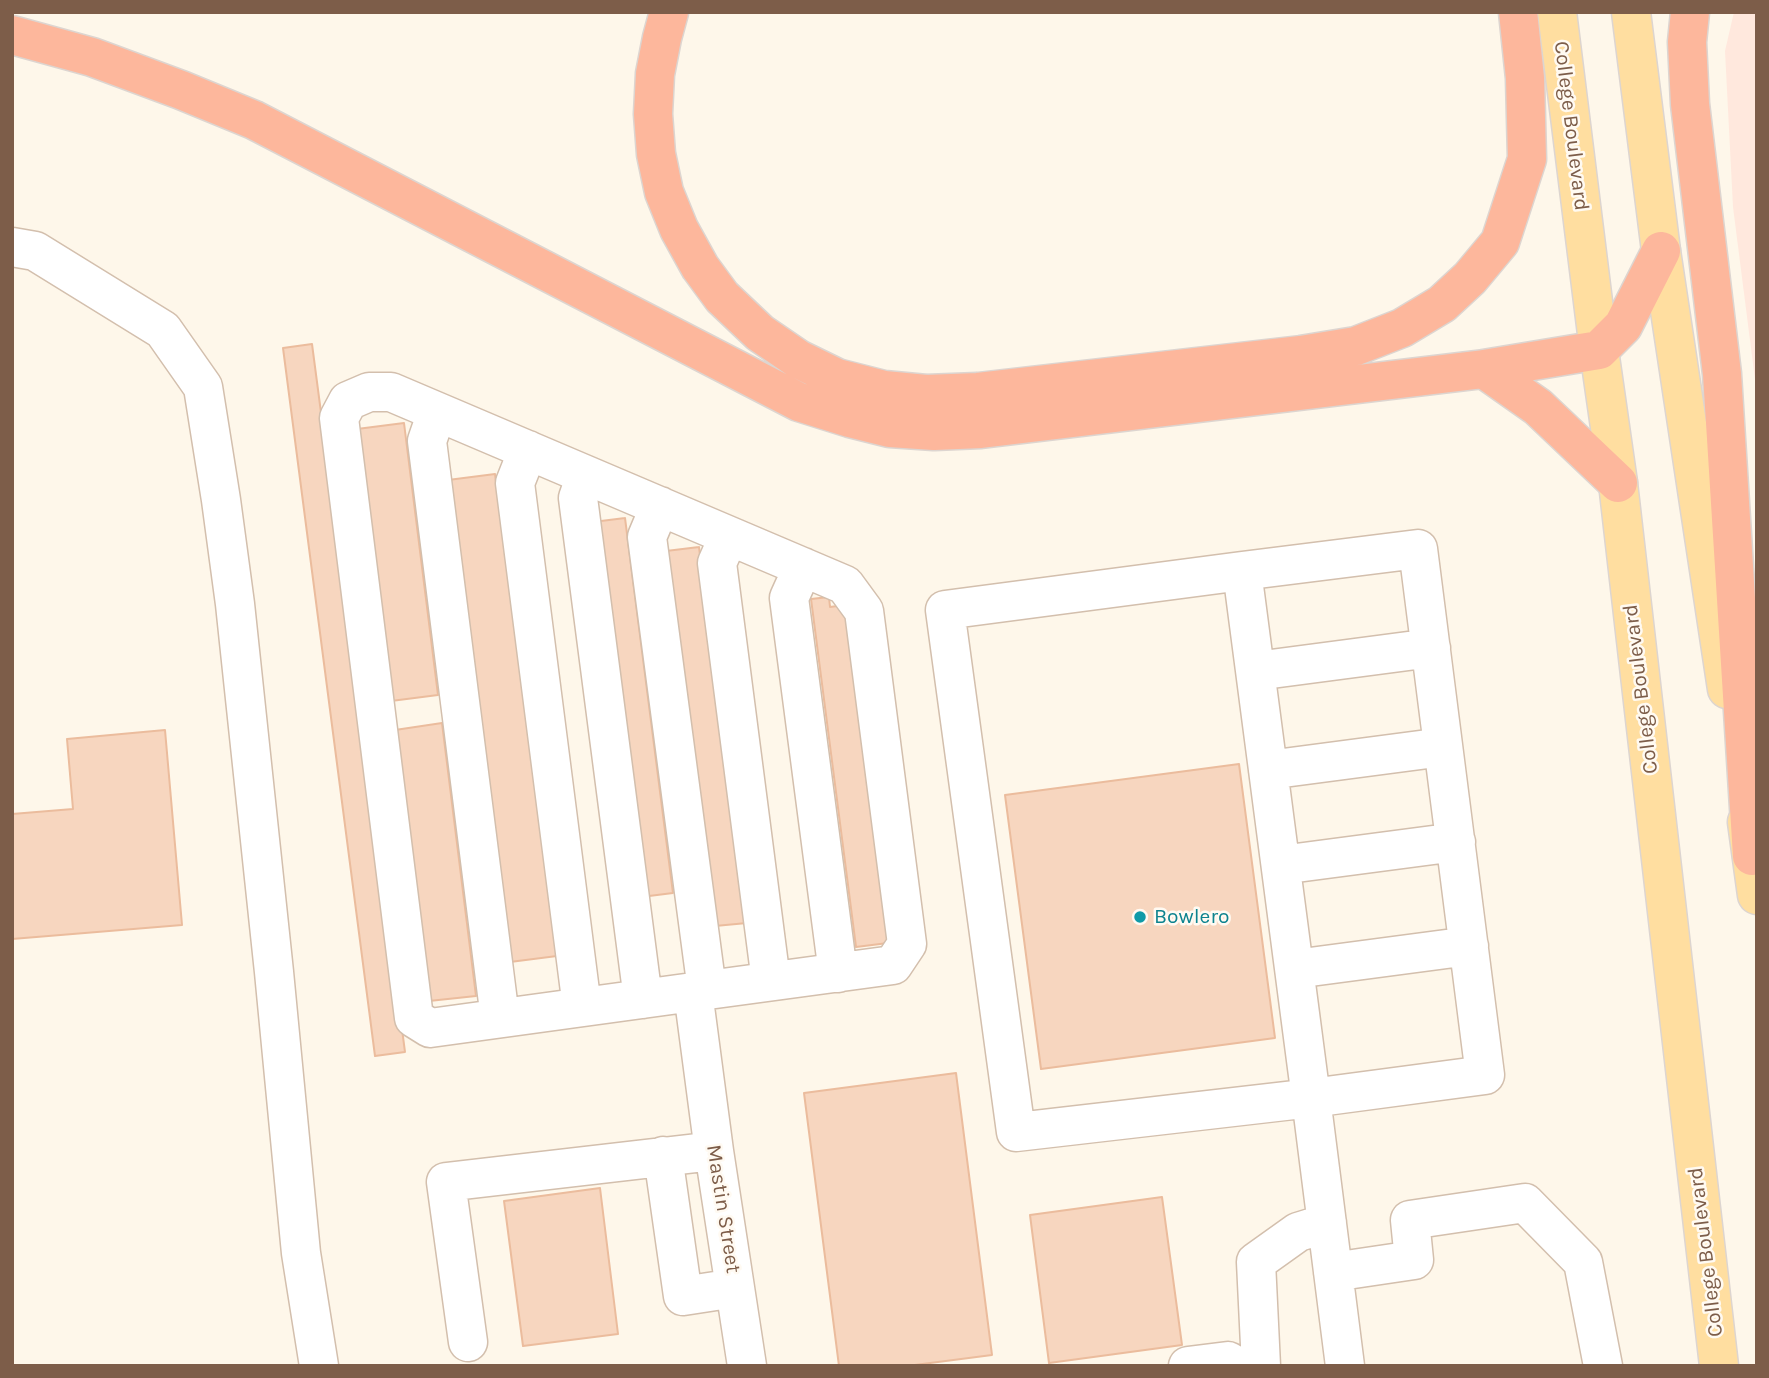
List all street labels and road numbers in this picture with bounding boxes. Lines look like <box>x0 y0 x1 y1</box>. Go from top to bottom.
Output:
street label: College Boulevard <box>1548 40 1594 212</box>
street label: College Boulevard <box>1618 603 1664 775</box>
street label: Mastin Street <box>700 1143 746 1275</box>
street label: College Boulevard <box>1683 1166 1729 1338</box>

